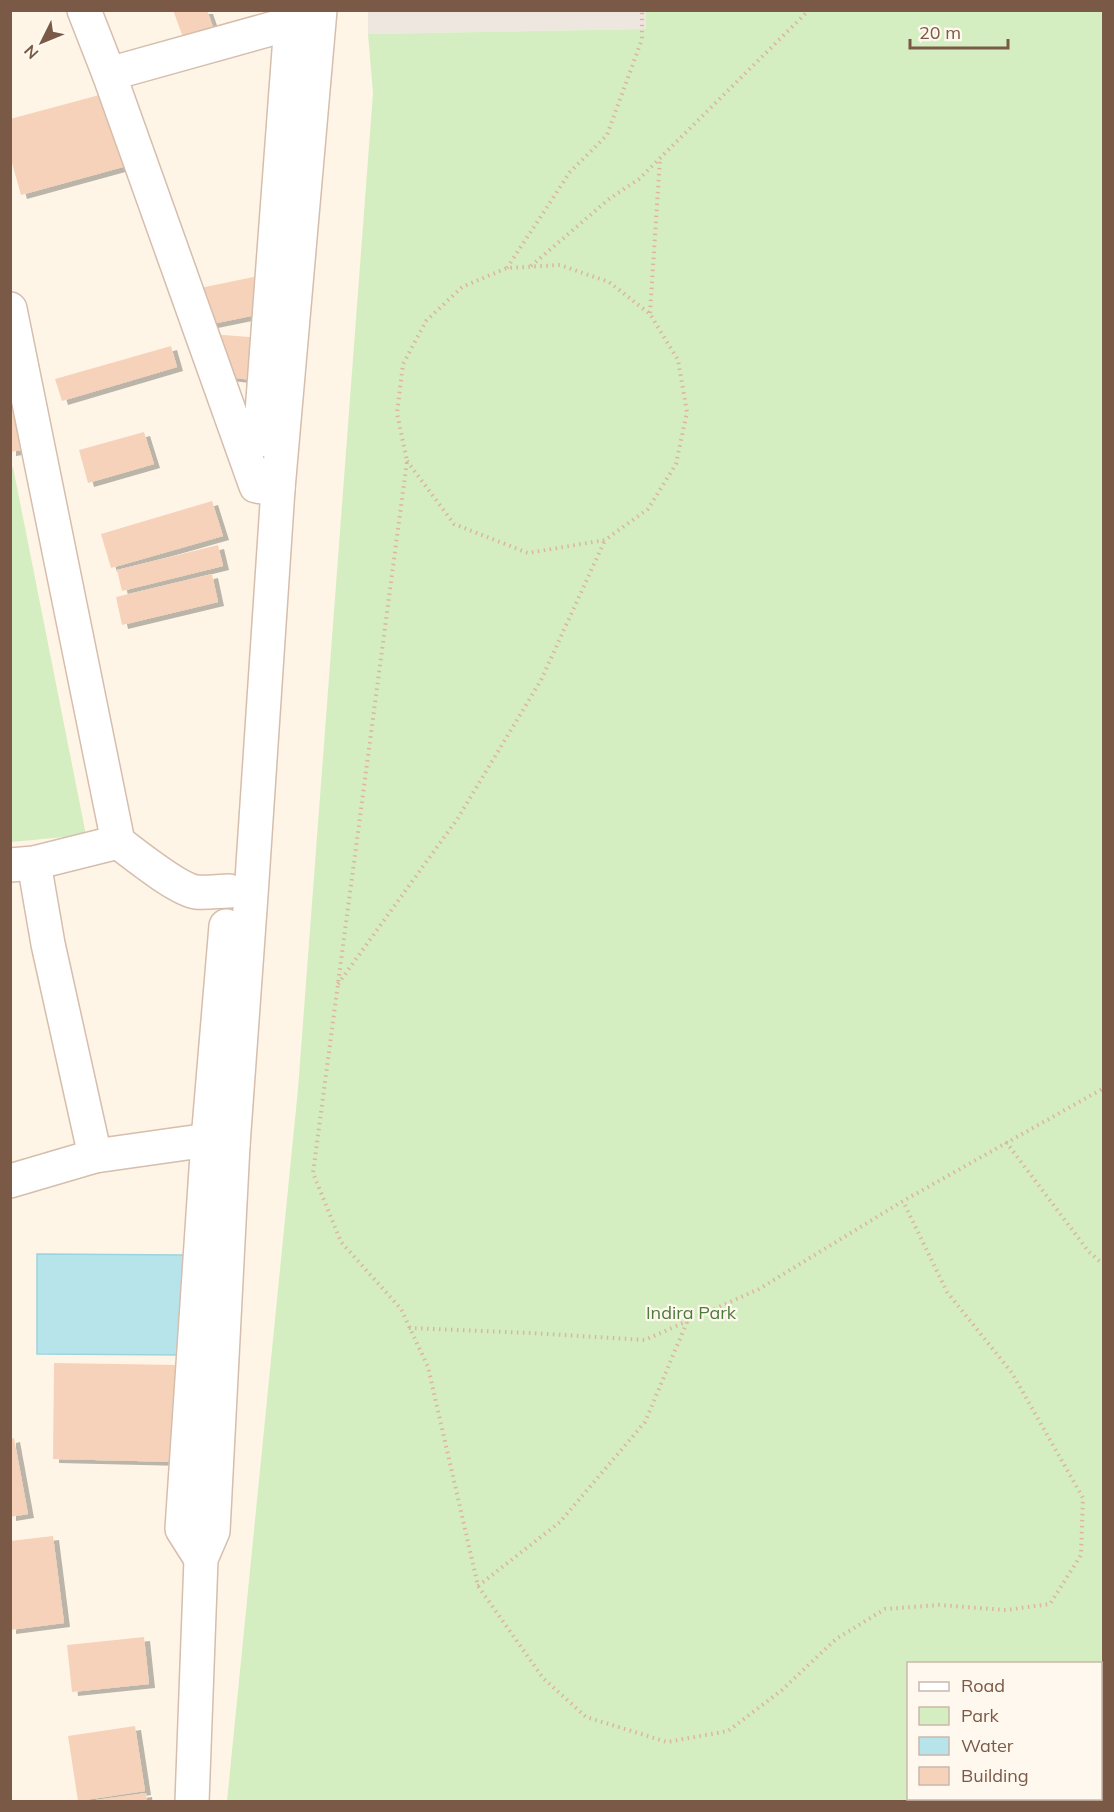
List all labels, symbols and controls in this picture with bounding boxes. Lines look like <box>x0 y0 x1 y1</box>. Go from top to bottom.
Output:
north arrow <box>12 12 72 72</box>
scale bar <box>910 12 1008 50</box>
text: 20 m <box>919 21 961 44</box>
text: N <box>20 41 42 63</box>
park label: Indira Park <box>646 1301 737 1324</box>
legend <box>907 1662 1102 1800</box>
text: Road <box>961 1674 1005 1697</box>
text: Park <box>961 1704 1000 1727</box>
text: Water <box>961 1734 1014 1757</box>
text: Building <box>961 1764 1029 1787</box>

